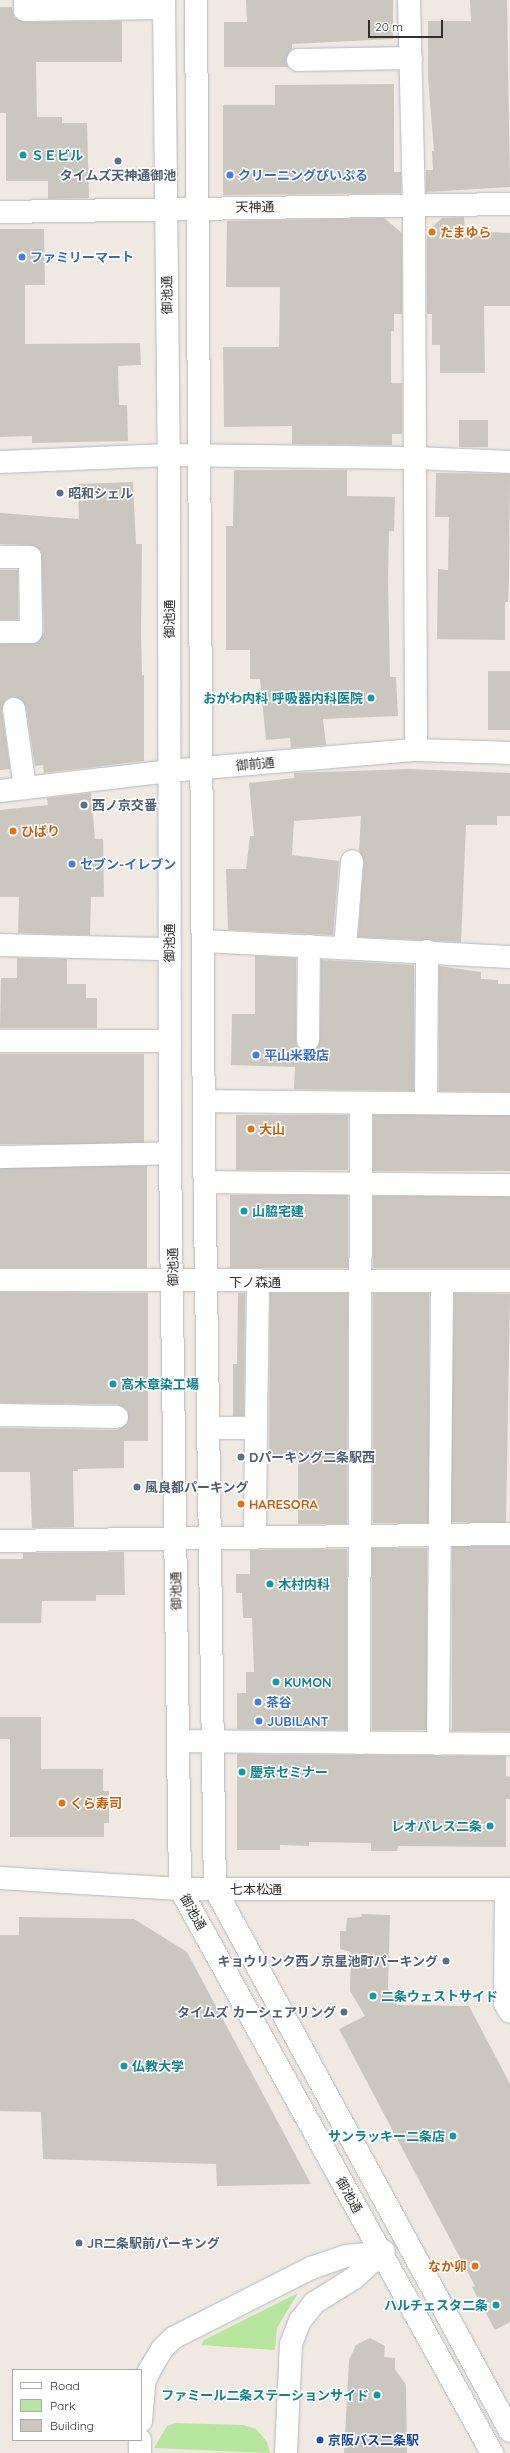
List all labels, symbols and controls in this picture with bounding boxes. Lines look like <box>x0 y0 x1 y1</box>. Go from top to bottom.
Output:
scale bar <box>370 12 445 38</box>
text: 20 m <box>375 19 403 34</box>
place label: ＳＥビル <box>31 147 83 163</box>
marker: ＳＥビル <box>18 150 28 160</box>
marker: タイムズ天神通御池 <box>113 156 123 166</box>
place label: タイムズ天神通御池 <box>60 167 176 183</box>
place label: クリーニングぴいぷる <box>238 167 368 183</box>
marker: クリーニングぴいぷる <box>225 170 235 180</box>
street label: 天神通 <box>235 199 275 215</box>
place label: たまゆら <box>440 224 492 240</box>
marker: たまゆら <box>427 227 437 237</box>
place label: ファミリーマート <box>30 249 134 265</box>
marker: ファミリーマート <box>17 252 27 262</box>
street label: 御池通 <box>159 275 175 315</box>
place label: 昭和シェル <box>68 485 133 501</box>
marker: 昭和シェル <box>55 488 65 498</box>
street label: 御池通 <box>161 600 177 638</box>
place label: おがわ内科 呼吸器内科医院 <box>203 690 363 706</box>
marker: おがわ内科 呼吸器内科医院 <box>366 693 376 703</box>
street label: 御前通 <box>235 755 275 773</box>
place label: 西ノ京交番 <box>92 797 157 813</box>
marker: 西ノ京交番 <box>79 800 89 810</box>
place label: ひばり <box>21 823 60 839</box>
marker: ひばり <box>8 826 18 836</box>
place label: セブン-イレブン <box>80 856 176 872</box>
marker: セブン-イレブン <box>67 859 77 869</box>
street label: 御池通 <box>161 924 177 962</box>
place label: 平山米穀店 <box>264 1047 329 1063</box>
marker: 平山米穀店 <box>251 1050 261 1060</box>
place label: 大山 <box>259 1121 285 1137</box>
marker: 大山 <box>246 1124 256 1134</box>
place label: 山脇宅建 <box>252 1203 304 1219</box>
marker: 山脇宅建 <box>239 1206 249 1216</box>
street label: 御池通 <box>165 1247 181 1287</box>
street label: 下ノ森通 <box>229 1274 281 1290</box>
place label: 高木章染工場 <box>121 1376 199 1392</box>
marker: 高木章染工場 <box>108 1379 118 1389</box>
place label: Dパーキング二条駅西 <box>249 1449 375 1465</box>
marker: Dパーキング二条駅西 <box>236 1452 246 1462</box>
place label: 風良都パーキング <box>145 1479 249 1495</box>
marker: 風良都パーキング <box>132 1482 142 1492</box>
place label: HARESORA <box>249 1496 318 1512</box>
marker: HARESORA <box>236 1499 246 1509</box>
street label: 御池通 <box>168 1571 184 1611</box>
place label: 木村内科 <box>278 1576 330 1592</box>
marker: 木村内科 <box>265 1579 275 1589</box>
place label: KUMON <box>284 1674 332 1690</box>
marker: KUMON <box>271 1677 281 1687</box>
place label: 茶谷 <box>266 1694 292 1710</box>
marker: 茶谷 <box>253 1697 263 1707</box>
place label: JUBILANT <box>267 1713 329 1729</box>
marker: JUBILANT <box>254 1716 264 1726</box>
place label: 慶京セミナー <box>250 1764 328 1780</box>
marker: 慶京セミナー <box>237 1767 247 1777</box>
place label: くら寿司 <box>70 1795 122 1811</box>
marker: くら寿司 <box>57 1798 67 1808</box>
place label: レオパレス二条 <box>391 1818 482 1834</box>
marker: レオパレス二条 <box>485 1821 495 1831</box>
street label: 七本松通 <box>230 1881 282 1897</box>
street label: 御池通 <box>177 1891 209 1933</box>
place label: キョウリンク西ノ京星池町パーキング <box>217 1953 438 1969</box>
marker: キョウリンク西ノ京星池町パーキング <box>441 1956 451 1966</box>
place label: 二条ウェストサイド <box>381 1988 498 2004</box>
marker: 二条ウェストサイド <box>368 1991 378 2001</box>
place label: タイムズ カーシェアリング <box>176 2004 336 2020</box>
marker: タイムズ カーシェアリング <box>339 2007 349 2017</box>
place label: 仏教大学 <box>132 2058 184 2074</box>
marker: 仏教大学 <box>119 2061 129 2071</box>
place label: サンラッキー二条店 <box>328 2128 445 2144</box>
marker: サンラッキー二条店 <box>448 2131 458 2141</box>
street label: 御池通 <box>333 2174 365 2216</box>
place label: JR二条駅前パーキング <box>87 2235 220 2251</box>
marker: JR二条駅前パーキング <box>74 2238 84 2248</box>
place label: なか卯 <box>428 2258 467 2274</box>
marker: なか卯 <box>470 2261 480 2271</box>
place label: ハルチェスタ二条 <box>384 2297 488 2313</box>
marker: ハルチェスタ二条 <box>491 2300 501 2310</box>
legend <box>12 2369 142 2441</box>
text: Road <box>50 2378 80 2393</box>
place label: ファミール二条ステーションサイド <box>161 2387 369 2403</box>
marker: ファミール二条ステーションサイド <box>372 2390 382 2400</box>
text: Park <box>50 2398 75 2413</box>
text: Building <box>50 2418 94 2433</box>
place label: 京阪バス二条駅 <box>328 2432 419 2448</box>
marker: 京阪バス二条駅 <box>315 2435 325 2445</box>

